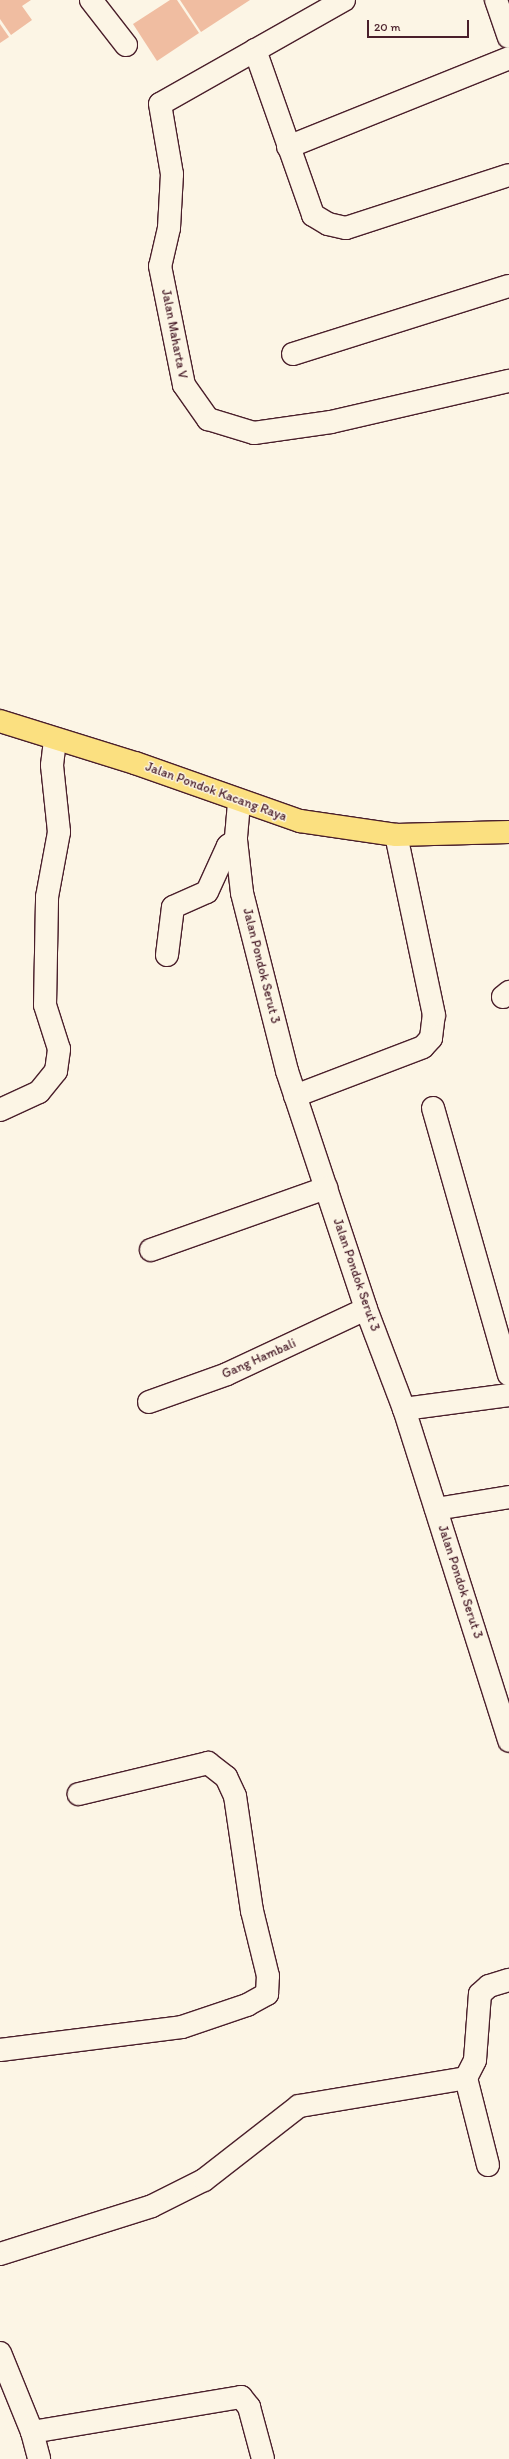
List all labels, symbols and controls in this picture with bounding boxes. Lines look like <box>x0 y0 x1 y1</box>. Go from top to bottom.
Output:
scale bar <box>369 12 471 38</box>
text: 20 m <box>374 20 401 34</box>
street label: Jalan Maharta V <box>158 288 190 380</box>
street label: Jalan Pondok Kacang Raya <box>144 759 288 825</box>
street label: Jalan Pondok Serut 3 <box>239 907 283 1025</box>
street label: Jalan Pondok Serut 3 <box>329 1217 383 1333</box>
street label: Gang Hambali <box>220 1336 298 1382</box>
street label: Jalan Pondok Serut 3 <box>434 1524 486 1640</box>

